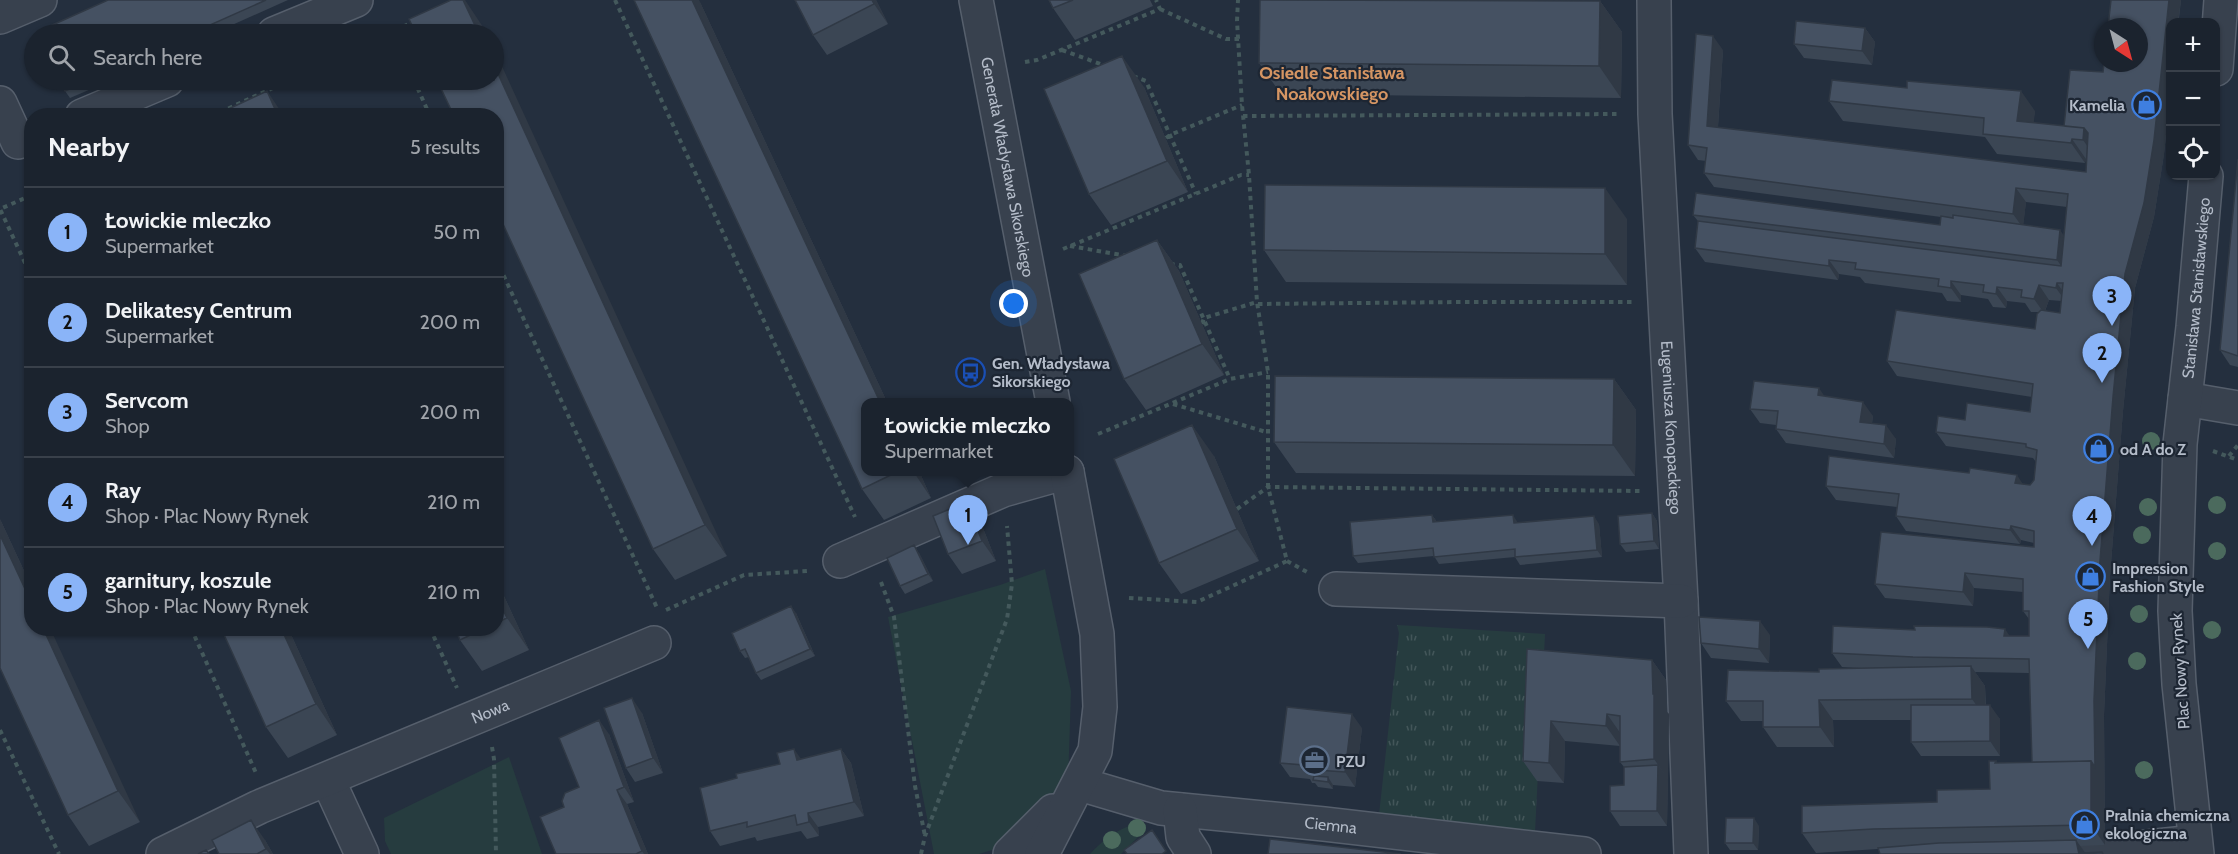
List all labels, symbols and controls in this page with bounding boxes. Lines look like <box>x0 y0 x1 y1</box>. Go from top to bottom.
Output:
north arrow <box>2094 18 2148 72</box>
map controls <box>2166 18 2220 180</box>
button: + <box>2166 18 2220 72</box>
search box <box>24 24 504 90</box>
icon: search <box>45 41 78 74</box>
text: Search here <box>93 44 202 71</box>
street label: Generała Władysława Sikorskiego <box>978 55 1038 279</box>
district label: Osiedle Stanisława Noakowskiego <box>1259 62 1405 105</box>
button: − <box>2166 72 2220 126</box>
shop icon: Kamelia <box>2130 89 2162 121</box>
place label: Kamelia <box>2069 96 2125 115</box>
button: locate <box>2166 126 2220 180</box>
text: Nearby <box>48 131 129 163</box>
text: 5 results <box>410 135 480 159</box>
street label: Stanisława Stanisławskiego <box>2178 197 2214 379</box>
text: Łowickie mleczko <box>105 207 271 234</box>
text: 1 <box>64 220 71 244</box>
text: 50 m <box>433 220 480 244</box>
text: Supermarket <box>105 234 214 258</box>
pin: 3 <box>2092 276 2132 326</box>
your location <box>999 289 1028 318</box>
text: Delikatesy Centrum <box>105 297 292 324</box>
text: 2 <box>62 310 73 334</box>
text: 200 m <box>420 310 480 334</box>
text: Supermarket <box>105 324 214 348</box>
pin: 2 <box>2082 334 2122 383</box>
street label: Eugeniusza Konopackiego <box>1658 340 1686 515</box>
place label: Gen. Władysława Sikorskiego <box>992 354 1110 391</box>
bus stop icon: Gen. Władysława Sikorskiego <box>955 356 987 388</box>
text: Servcom <box>105 387 189 414</box>
popup <box>861 398 1074 476</box>
text: 3 <box>62 400 73 424</box>
text: 200 m <box>420 400 480 424</box>
text: Łowickie mleczko <box>884 412 1051 439</box>
text: Shop <box>105 414 150 438</box>
shop icon: od A do Z <box>2083 433 2115 465</box>
text: Supermarket <box>884 439 993 463</box>
place label: od A do Z <box>2120 440 2186 459</box>
text: Ray <box>105 477 141 504</box>
text: 4 <box>61 490 74 514</box>
text: 210 m <box>427 490 480 514</box>
pin: 1 <box>948 496 988 545</box>
pin: 4 <box>2072 496 2112 546</box>
text: Shop · Plac Nowy Rynek <box>105 504 309 528</box>
place label: Impression Fashion Style <box>2112 559 2204 596</box>
shop icon: Impression Fashion Style <box>2075 561 2107 593</box>
text: garnitury, koszule <box>105 567 271 594</box>
text: 5 <box>62 580 73 604</box>
text: 210 m <box>427 580 480 604</box>
text: Shop · Plac Nowy Rynek <box>105 594 309 618</box>
pin: 5 <box>2068 600 2108 649</box>
street label: Plac Nowy Rynek <box>2166 611 2194 730</box>
street label: Nowa <box>468 695 512 727</box>
office icon: PZU <box>1299 745 1331 777</box>
place label: PZU <box>1336 752 1366 771</box>
place label: Pralnia chemiczna ekologiczna <box>2105 806 2230 843</box>
shop icon: Pralnia chemiczna ekologiczna <box>2068 808 2100 840</box>
street label: Ciemna <box>1304 813 1358 837</box>

